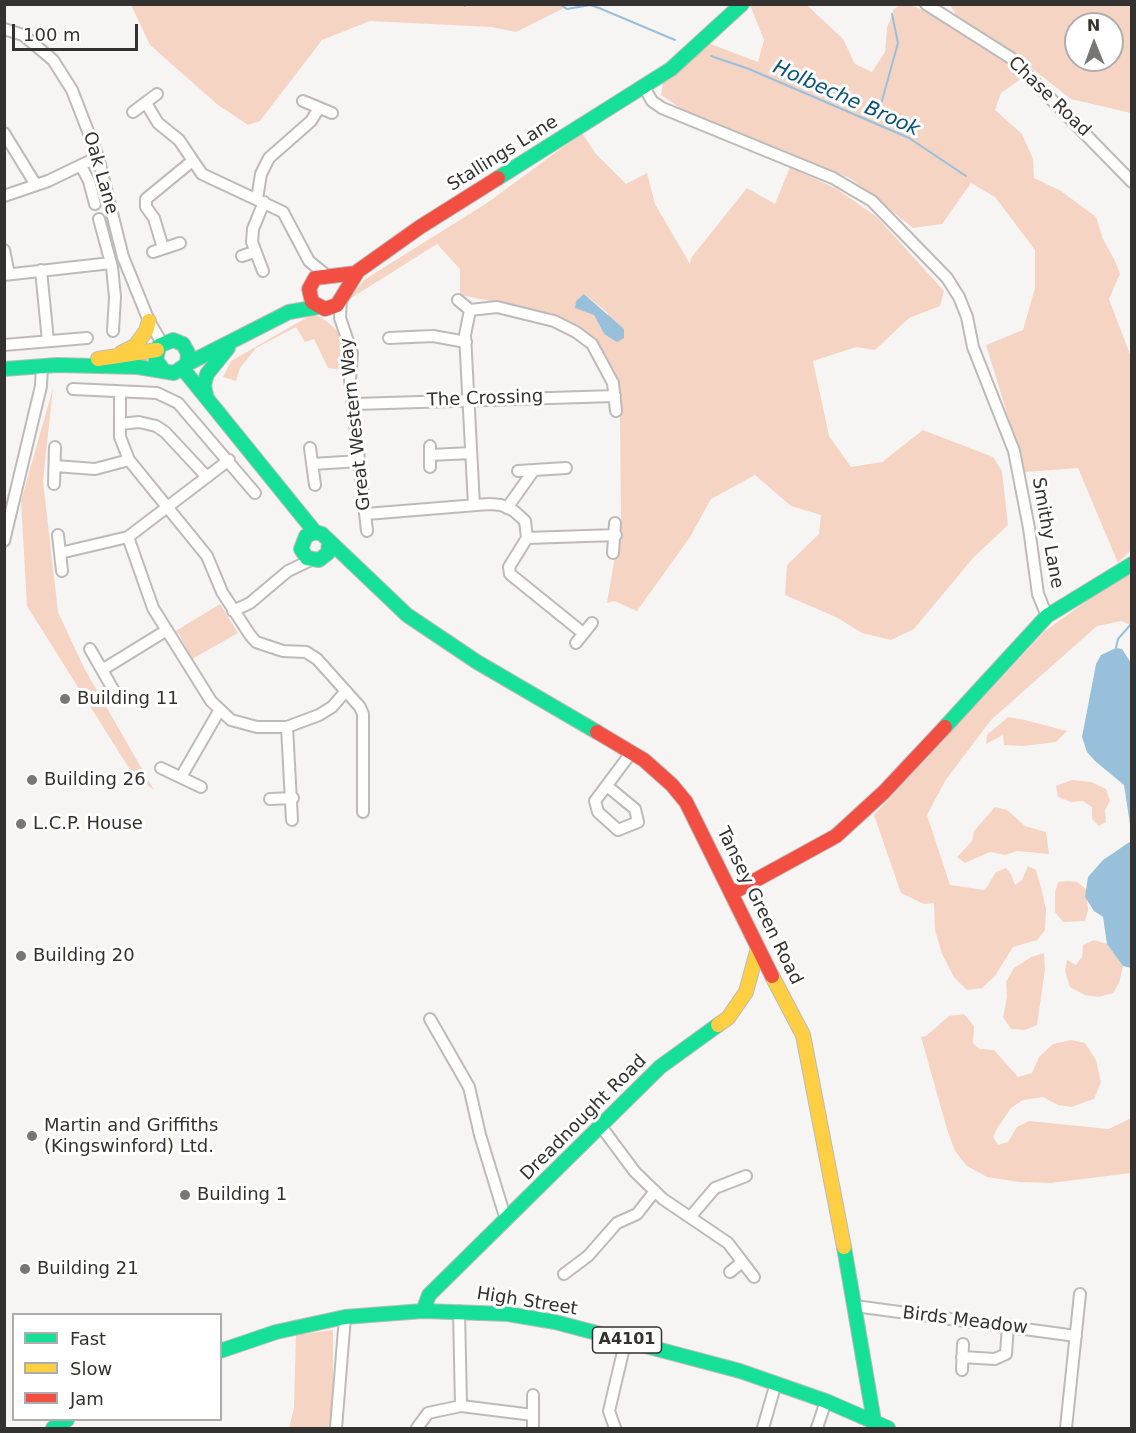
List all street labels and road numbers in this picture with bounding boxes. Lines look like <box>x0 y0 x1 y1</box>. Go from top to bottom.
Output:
street label: Chase Road <box>1003 52 1095 142</box>
street label: Stallings Lane <box>444 111 562 197</box>
street label: Oak Lane <box>78 129 122 217</box>
street label: Great Western Way <box>336 336 376 512</box>
street label: The Crossing <box>426 386 544 412</box>
street label: Smithy Lane <box>1027 476 1067 590</box>
street label: Tansey Green Road <box>711 824 807 988</box>
street label: Dreadnought Road <box>517 1051 651 1185</box>
street label: High Street <box>475 1283 579 1321</box>
street label: Birds Meadow <box>901 1303 1029 1339</box>
road number: A4101 <box>592 1327 662 1353</box>

